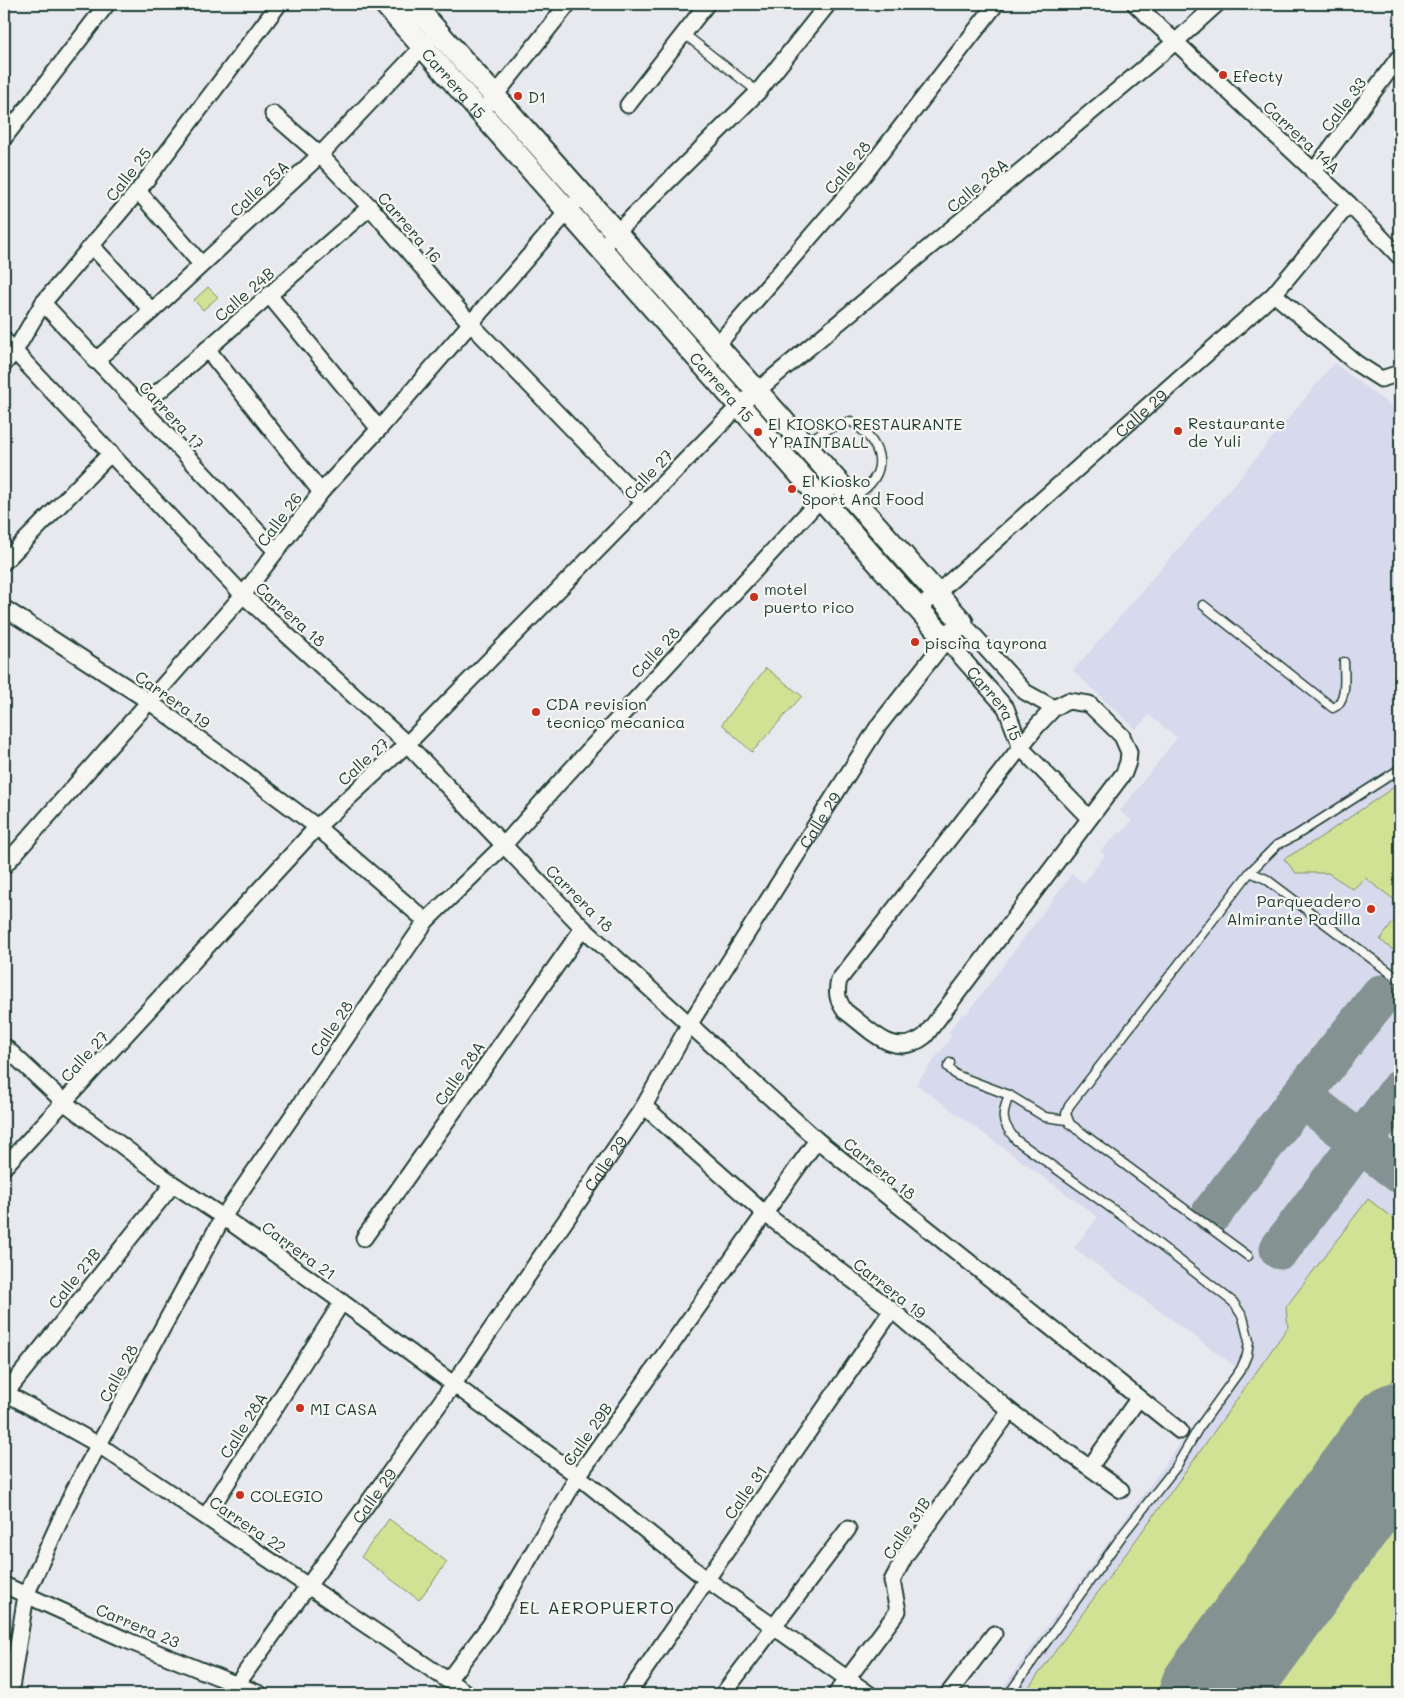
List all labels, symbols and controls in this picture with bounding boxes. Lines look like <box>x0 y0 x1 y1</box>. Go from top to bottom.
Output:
street label: Carrera 15 <box>418 43 491 122</box>
place label: Efecty <box>1233 65 1283 86</box>
marker: Efecty <box>1217 69 1229 81</box>
street label: Calle 33 <box>1316 72 1370 136</box>
place label: D1 <box>528 86 546 107</box>
marker: D1 <box>512 90 524 102</box>
street label: Carrera 14A <box>1259 96 1345 178</box>
street label: Calle 28 <box>819 136 875 198</box>
street label: Calle 25 <box>100 143 156 205</box>
street label: Calle 28A <box>942 153 1012 217</box>
street label: Calle 25A <box>225 155 293 221</box>
street label: Carrera 16 <box>373 187 447 267</box>
street label: Calle 24B <box>210 262 278 326</box>
street label: Carrera 15 <box>686 347 759 426</box>
street label: Carrera 17 <box>135 376 209 454</box>
street label: Calle 29 <box>1110 384 1171 441</box>
place label: Restaurante de Yuli <box>1188 412 1286 451</box>
place label: El KIOSKO RESTAURANTE Y PAINTBALL <box>768 413 963 452</box>
marker: Restaurante de Yuli <box>1172 425 1184 437</box>
marker: El KIOSKO RESTAURANTE Y PAINTBALL <box>752 426 764 438</box>
street label: Calle 27 <box>619 444 677 504</box>
place label: El Kiosko Sport And Food <box>802 470 924 509</box>
marker: El Kiosko Sport And Food <box>786 483 798 495</box>
street label: Calle 26 <box>252 488 306 550</box>
street label: Carrera 18 <box>252 577 331 651</box>
place label: motel puerto rico <box>764 578 854 617</box>
marker: motel puerto rico <box>748 591 760 603</box>
street label: Calle 28 <box>626 622 684 682</box>
place label: piscina tayrona <box>925 632 1048 653</box>
marker: piscina tayrona <box>909 636 921 648</box>
street label: Carrera 15 <box>963 661 1028 743</box>
street label: Carrera 19 <box>131 665 215 733</box>
place label: CDA revision tecnico mecanica <box>546 693 685 732</box>
marker: CDA revision tecnico mecanica <box>530 706 542 718</box>
street label: Calle 27 <box>333 732 393 790</box>
street label: Calle 29 <box>793 787 845 852</box>
street label: Carrera 18 <box>542 860 619 937</box>
place label: Parqueadero Almirante Padilla <box>1227 890 1361 929</box>
marker: Parqueadero Almirante Padilla <box>1365 903 1377 915</box>
street label: Calle 28 <box>305 996 358 1060</box>
street label: Calle 27 <box>55 1026 113 1086</box>
street label: Calle 28A <box>429 1037 489 1109</box>
street label: Calle 29 <box>578 1131 631 1195</box>
street label: Carrera 18 <box>839 1132 921 1204</box>
street label: Carrera 21 <box>258 1216 340 1284</box>
street label: Calle 27B <box>43 1243 105 1313</box>
street label: Carrera 19 <box>849 1253 931 1323</box>
street label: Calle 28 <box>94 1340 143 1406</box>
street label: Calle 28A <box>214 1388 272 1462</box>
place label: MI CASA <box>310 1398 377 1419</box>
street label: Calle 29B <box>558 1398 616 1470</box>
marker: MI CASA <box>294 1402 306 1414</box>
street label: Calle 31 <box>719 1461 771 1523</box>
street label: Calle 29 <box>346 1464 400 1527</box>
place label: COLEGIO <box>250 1485 323 1506</box>
marker: COLEGIO <box>234 1489 246 1501</box>
street label: Carrera 22 <box>206 1491 290 1557</box>
street label: Calle 31B <box>877 1493 935 1563</box>
district label: EL AEROPUERTO <box>519 1595 675 1619</box>
street label: Carrera 23 <box>93 1598 183 1652</box>

